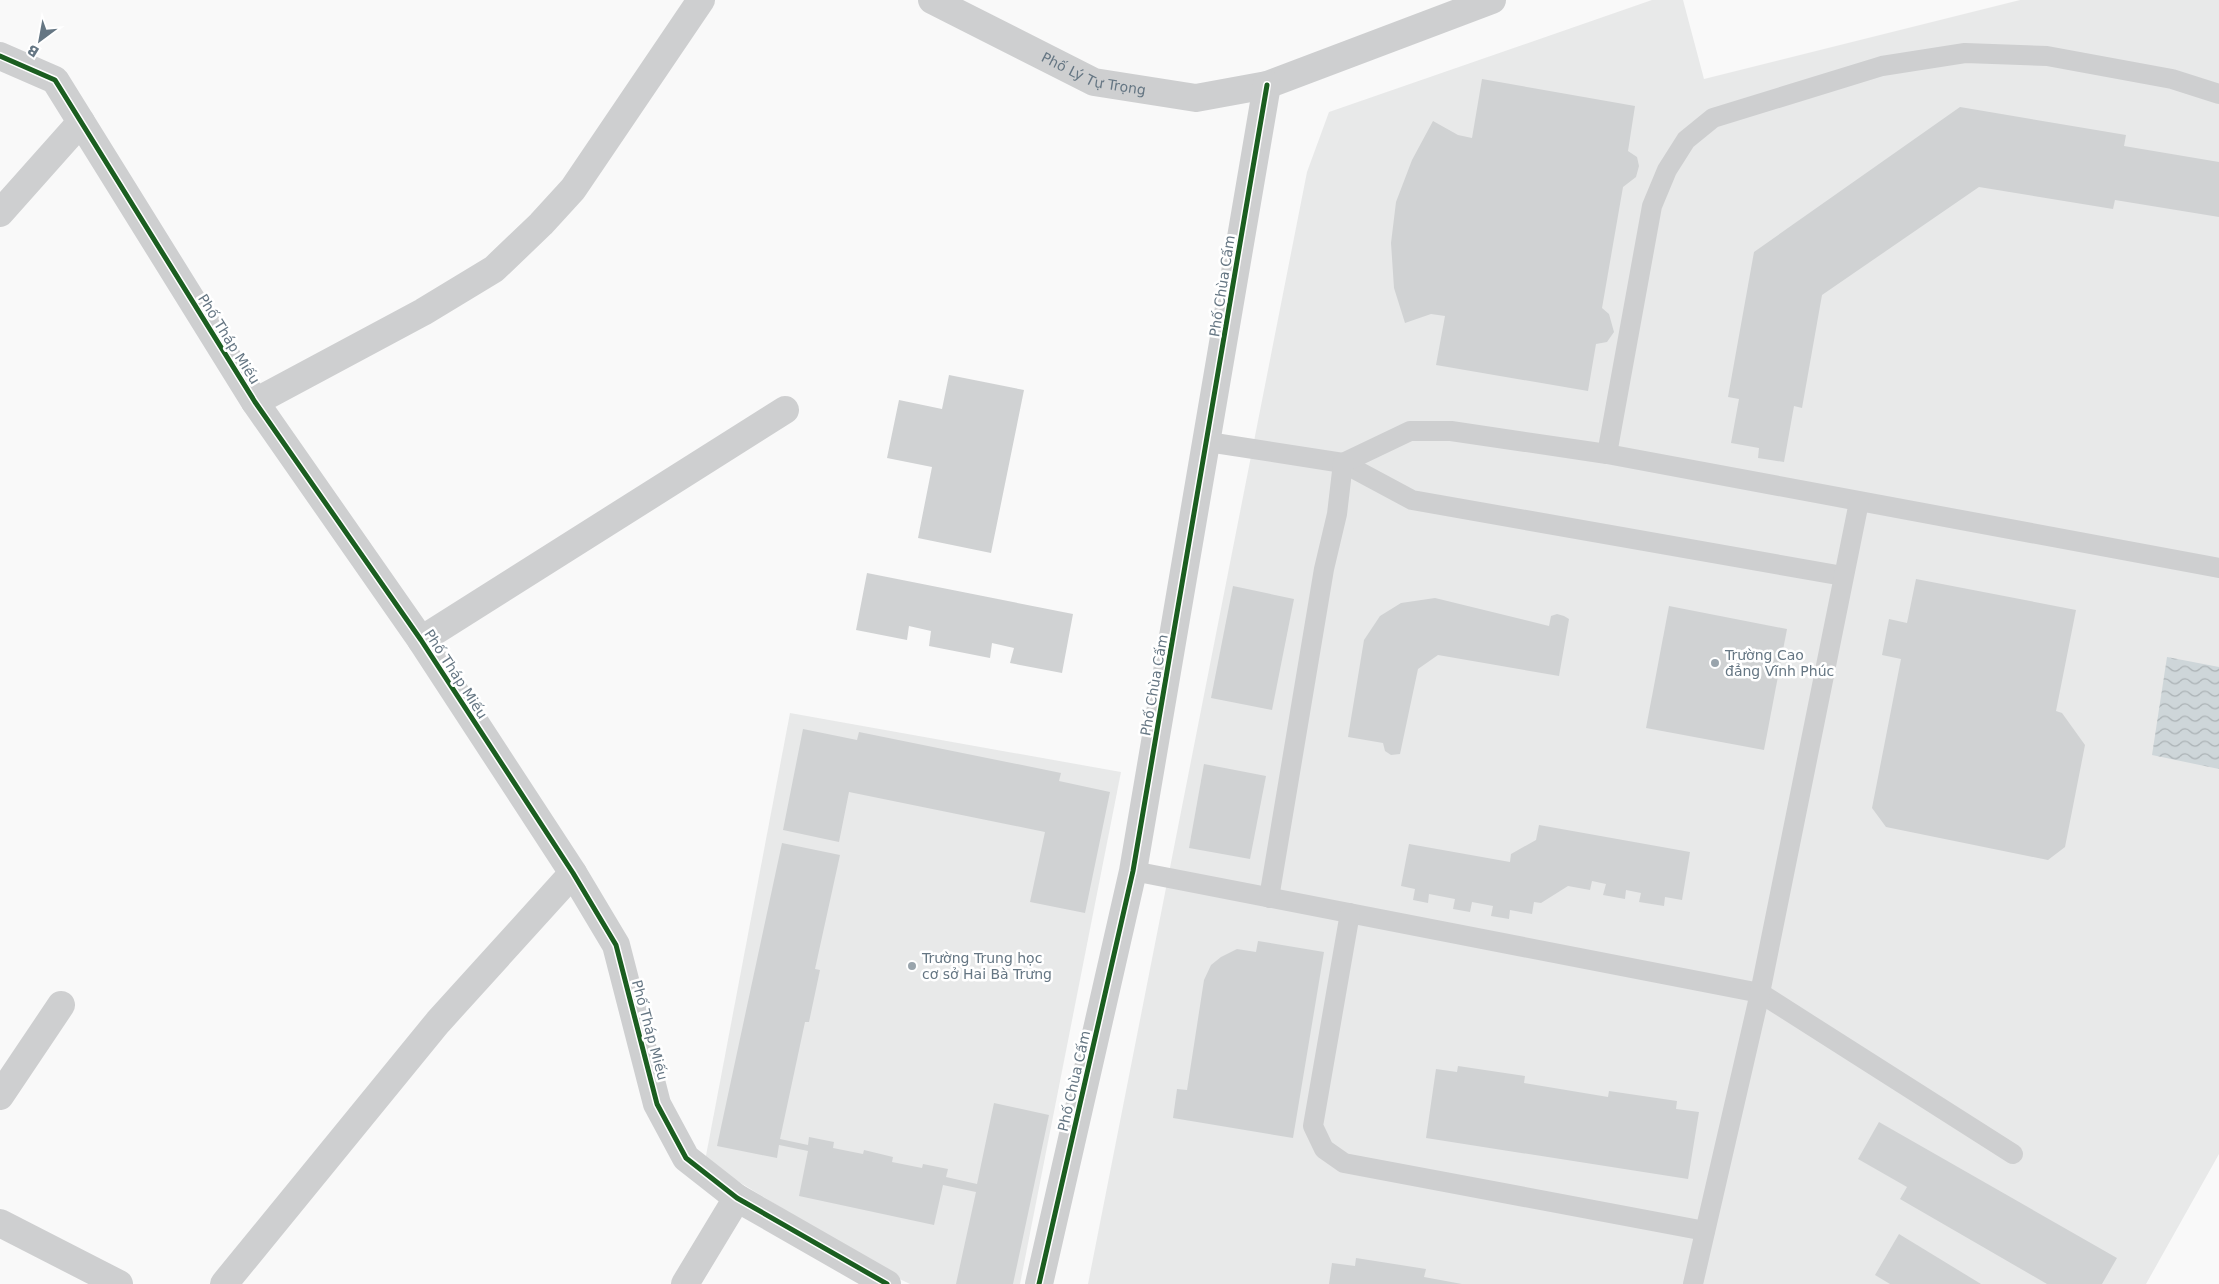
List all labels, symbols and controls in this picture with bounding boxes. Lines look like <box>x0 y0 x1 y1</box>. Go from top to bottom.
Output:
north arrow <box>15 15 65 65</box>
text: B <box>24 41 42 61</box>
street label: Phố Lý Tự Trọng <box>1039 49 1147 98</box>
street label: Phố Chùa Cấm <box>1206 234 1238 338</box>
street label: Phố Tháp Miếu <box>195 291 263 387</box>
street label: Phố Tháp Miếu <box>421 626 491 722</box>
street label: Phố Chùa Cấm <box>1137 633 1171 737</box>
place label: Trường Cao đẳng Vĩnh Phúc <box>1724 647 1834 679</box>
marker: Trường Cao đẳng Vĩnh Phúc <box>1709 657 1721 669</box>
place label: Trường Trung học cơ sở Hai Bà Trưng <box>921 950 1052 982</box>
marker: Trường Trung học cơ sở Hai Bà Trưng <box>906 960 918 972</box>
street label: Phố Tháp Miếu <box>629 978 671 1082</box>
street label: Phố Chùa Cấm <box>1055 1029 1093 1133</box>

